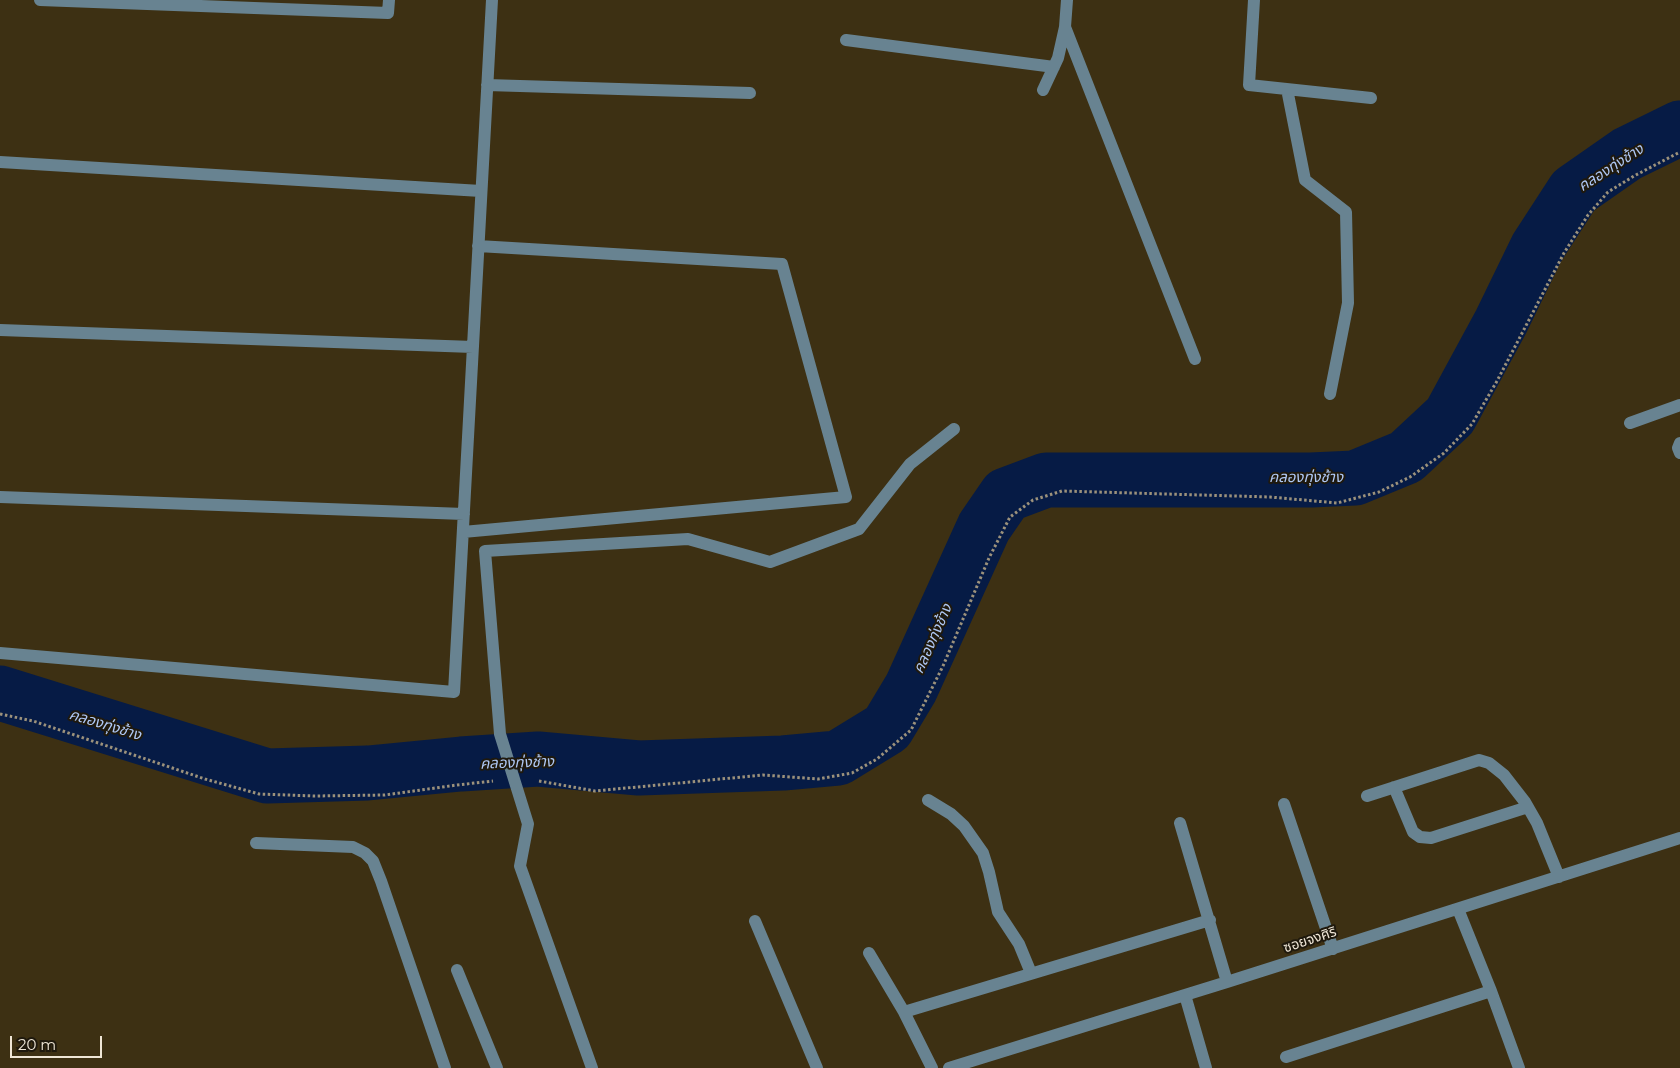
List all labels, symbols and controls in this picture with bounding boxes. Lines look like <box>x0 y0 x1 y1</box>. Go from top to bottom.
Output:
water label: คลองทุ่งช้าง <box>1575 140 1647 196</box>
water label: คลองทุ่งช้าง <box>1269 469 1343 487</box>
water label: คลองทุ่งช้าง <box>910 602 956 676</box>
water label: คลองทุ่งช้าง <box>67 706 143 744</box>
water label: คลองทุ่งช้าง <box>480 753 554 773</box>
street label: ซอยจงศิริ <box>1281 924 1339 956</box>
scale bar <box>12 1026 105 1058</box>
text: 20 m <box>18 1035 56 1054</box>

